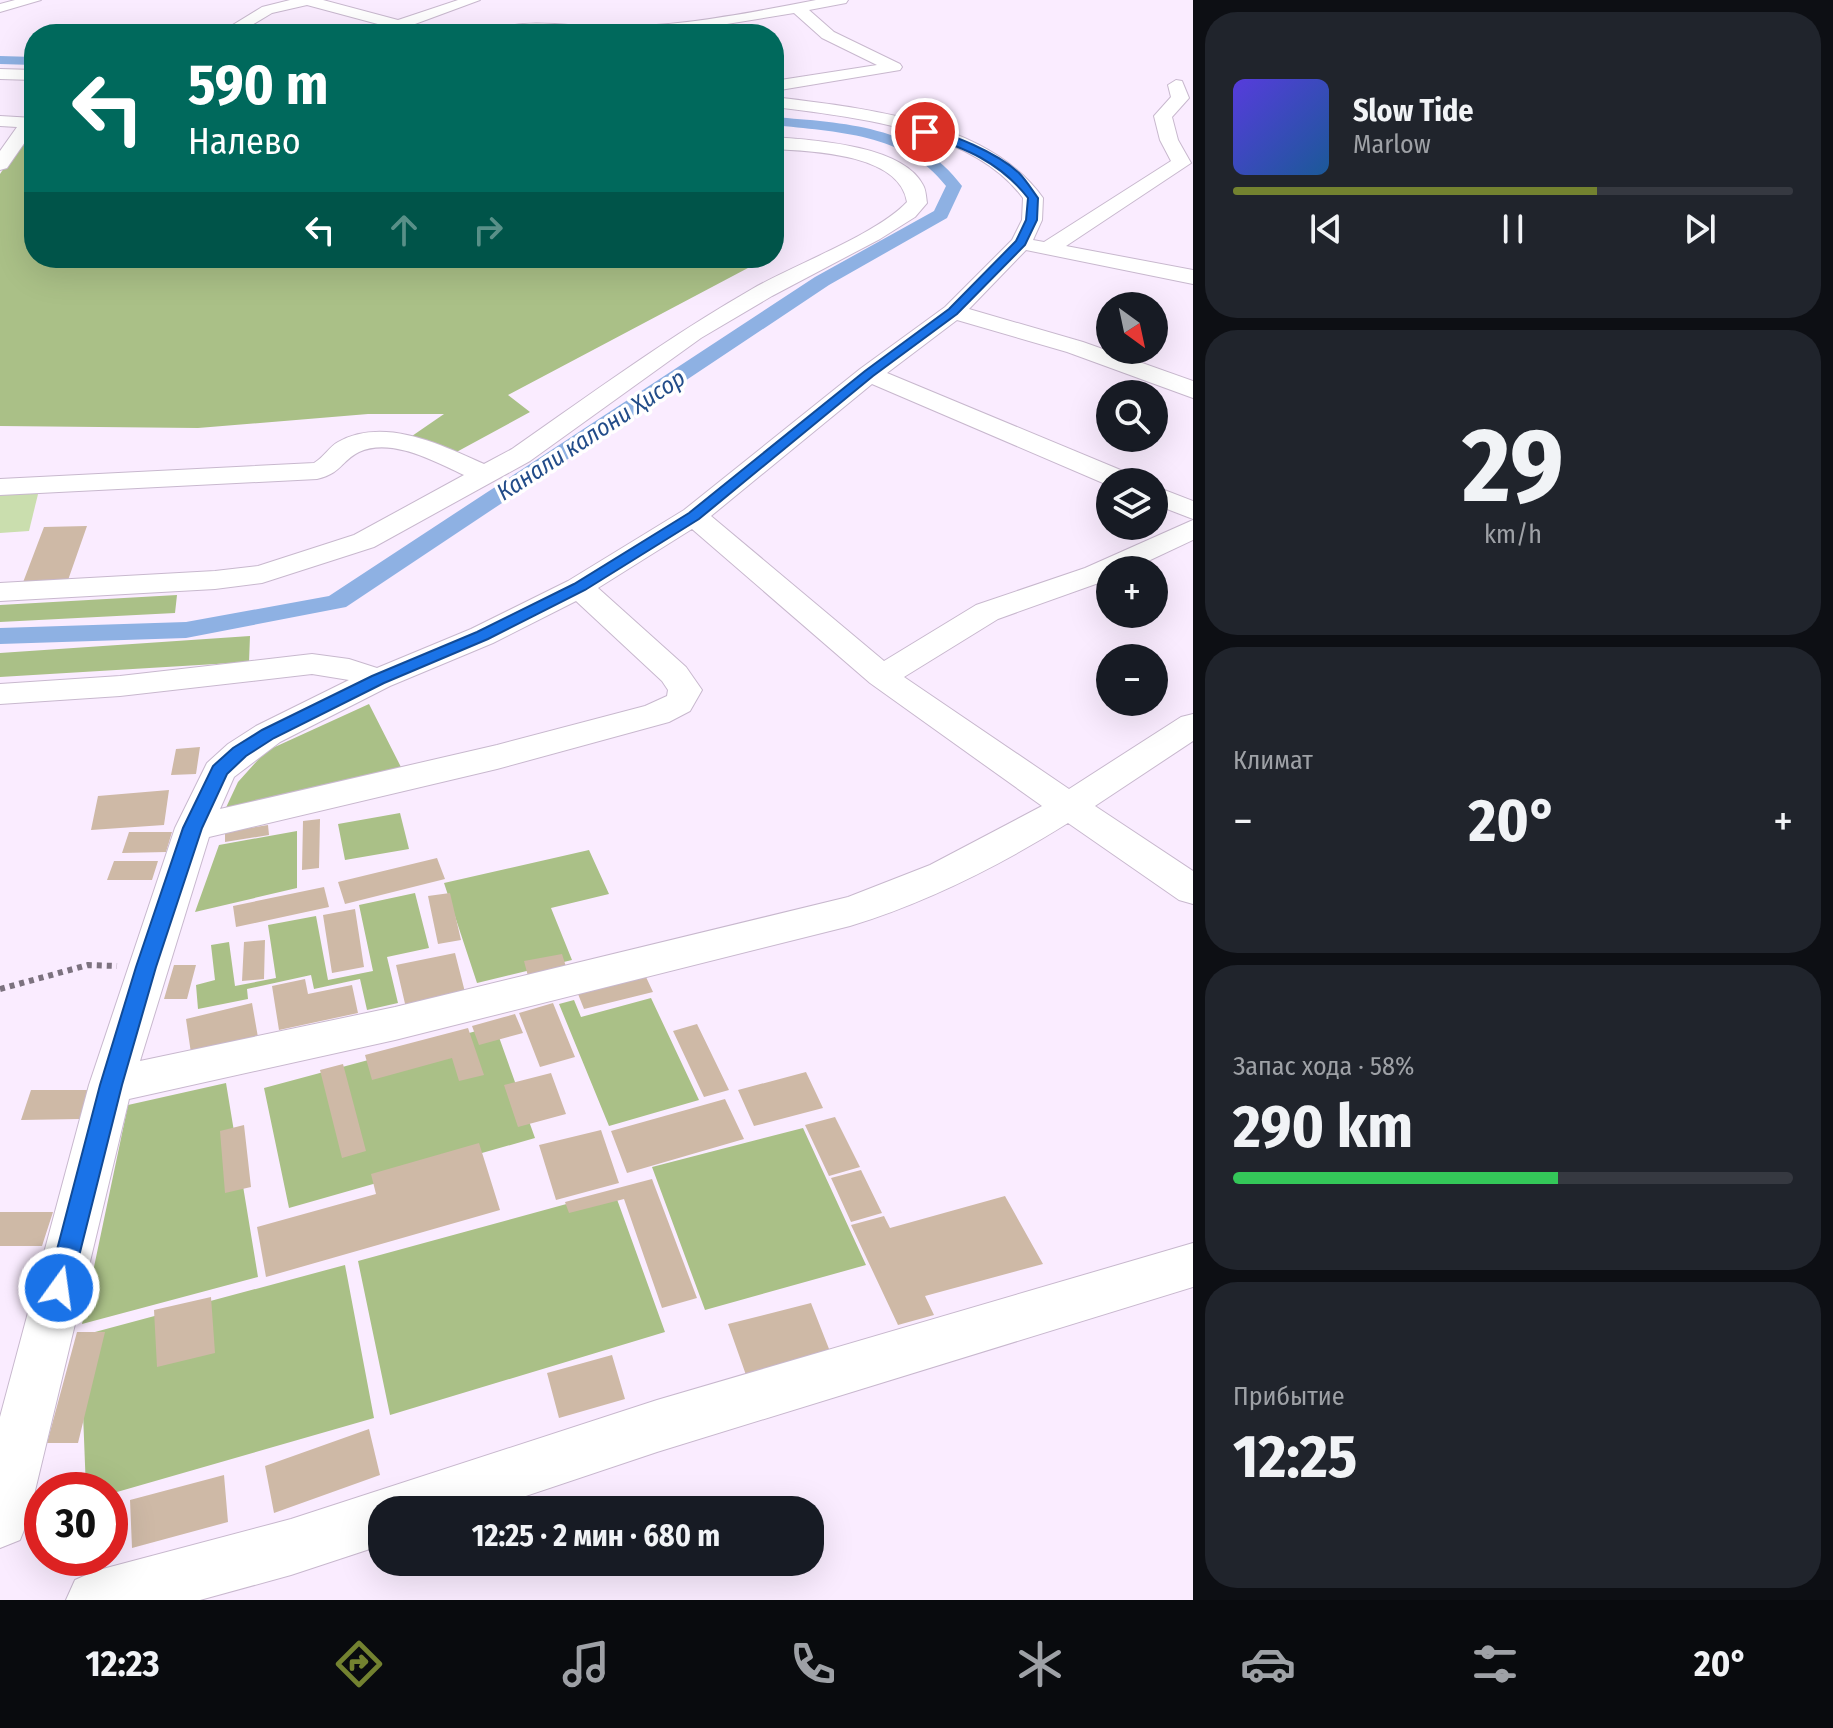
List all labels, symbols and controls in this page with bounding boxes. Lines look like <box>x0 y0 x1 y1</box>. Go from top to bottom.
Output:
text: 590 m <box>188 52 329 119</box>
icon: left <box>56 56 160 160</box>
text: Slow Tide <box>1353 93 1474 129</box>
pin <box>891 98 959 166</box>
icon: arrive <box>903 110 947 154</box>
text: Налево <box>188 120 301 164</box>
text: Marlow <box>1353 129 1431 160</box>
icon: previous <box>1304 207 1348 251</box>
icon: pause <box>1491 207 1535 251</box>
icon: next <box>1678 207 1722 251</box>
icon: left <box>298 208 342 252</box>
icon: ahead <box>382 208 426 252</box>
icon: right <box>466 208 510 252</box>
north arrow <box>1096 292 1168 364</box>
map controls <box>1096 292 1168 716</box>
water label: Канали калони Ҳисор <box>491 364 691 506</box>
button: search <box>1096 380 1168 452</box>
text: 29 <box>1462 404 1564 529</box>
button: layers <box>1096 468 1168 540</box>
text: km/h <box>1484 519 1542 550</box>
button: + <box>1096 556 1168 628</box>
button: − <box>1096 644 1168 716</box>
text: Климат <box>1233 745 1313 776</box>
text: 20° <box>1469 785 1557 857</box>
text: − <box>1233 795 1253 848</box>
text: + <box>1773 795 1793 848</box>
text: Запас хода · 58% <box>1233 1051 1414 1082</box>
text: 290 km <box>1233 1091 1413 1163</box>
position arrow <box>17 1246 101 1330</box>
text: Прибытие <box>1233 1381 1345 1412</box>
text: 12:25 <box>1233 1421 1357 1493</box>
speed limit sign: 30 <box>24 1472 128 1576</box>
text: 12:25 · 2 мин · 680 m <box>472 1518 720 1554</box>
icon: directions <box>331 1636 387 1692</box>
icon: music <box>558 1636 614 1692</box>
icon: phone <box>785 1636 841 1692</box>
icon: climate <box>1012 1636 1068 1692</box>
icon: car <box>1240 1636 1296 1692</box>
icon: filters <box>1467 1636 1523 1692</box>
text: 12:23 <box>86 1642 159 1686</box>
text: 20° <box>1694 1642 1747 1686</box>

